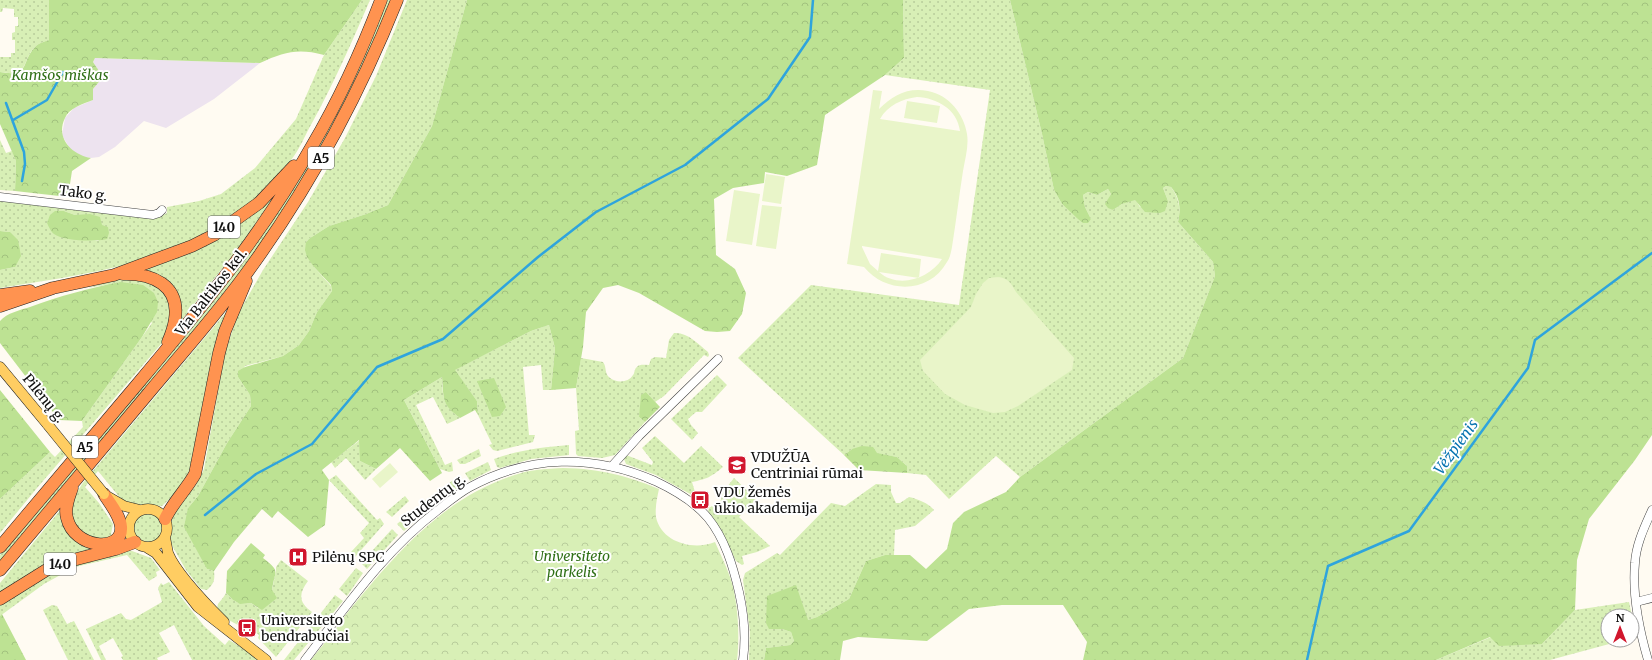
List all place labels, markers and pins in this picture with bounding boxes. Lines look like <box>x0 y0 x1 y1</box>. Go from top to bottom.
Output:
place label: VDUŽŪA Centriniai rūmai <box>750 448 863 482</box>
school or university icon: VDUŽŪA Centriniai rūmai <box>726 454 748 476</box>
place label: VDU žemės ūkio akademija <box>713 483 818 517</box>
bus stop icon: VDU žemės ūkio akademija <box>689 489 711 511</box>
hospital icon: Pilėnų SPC <box>287 546 309 568</box>
place label: Pilėnų SPC <box>312 548 385 566</box>
place label: Universiteto bendrabučiai <box>260 611 350 645</box>
bus stop icon: Universiteto bendrabučiai <box>236 617 258 639</box>

